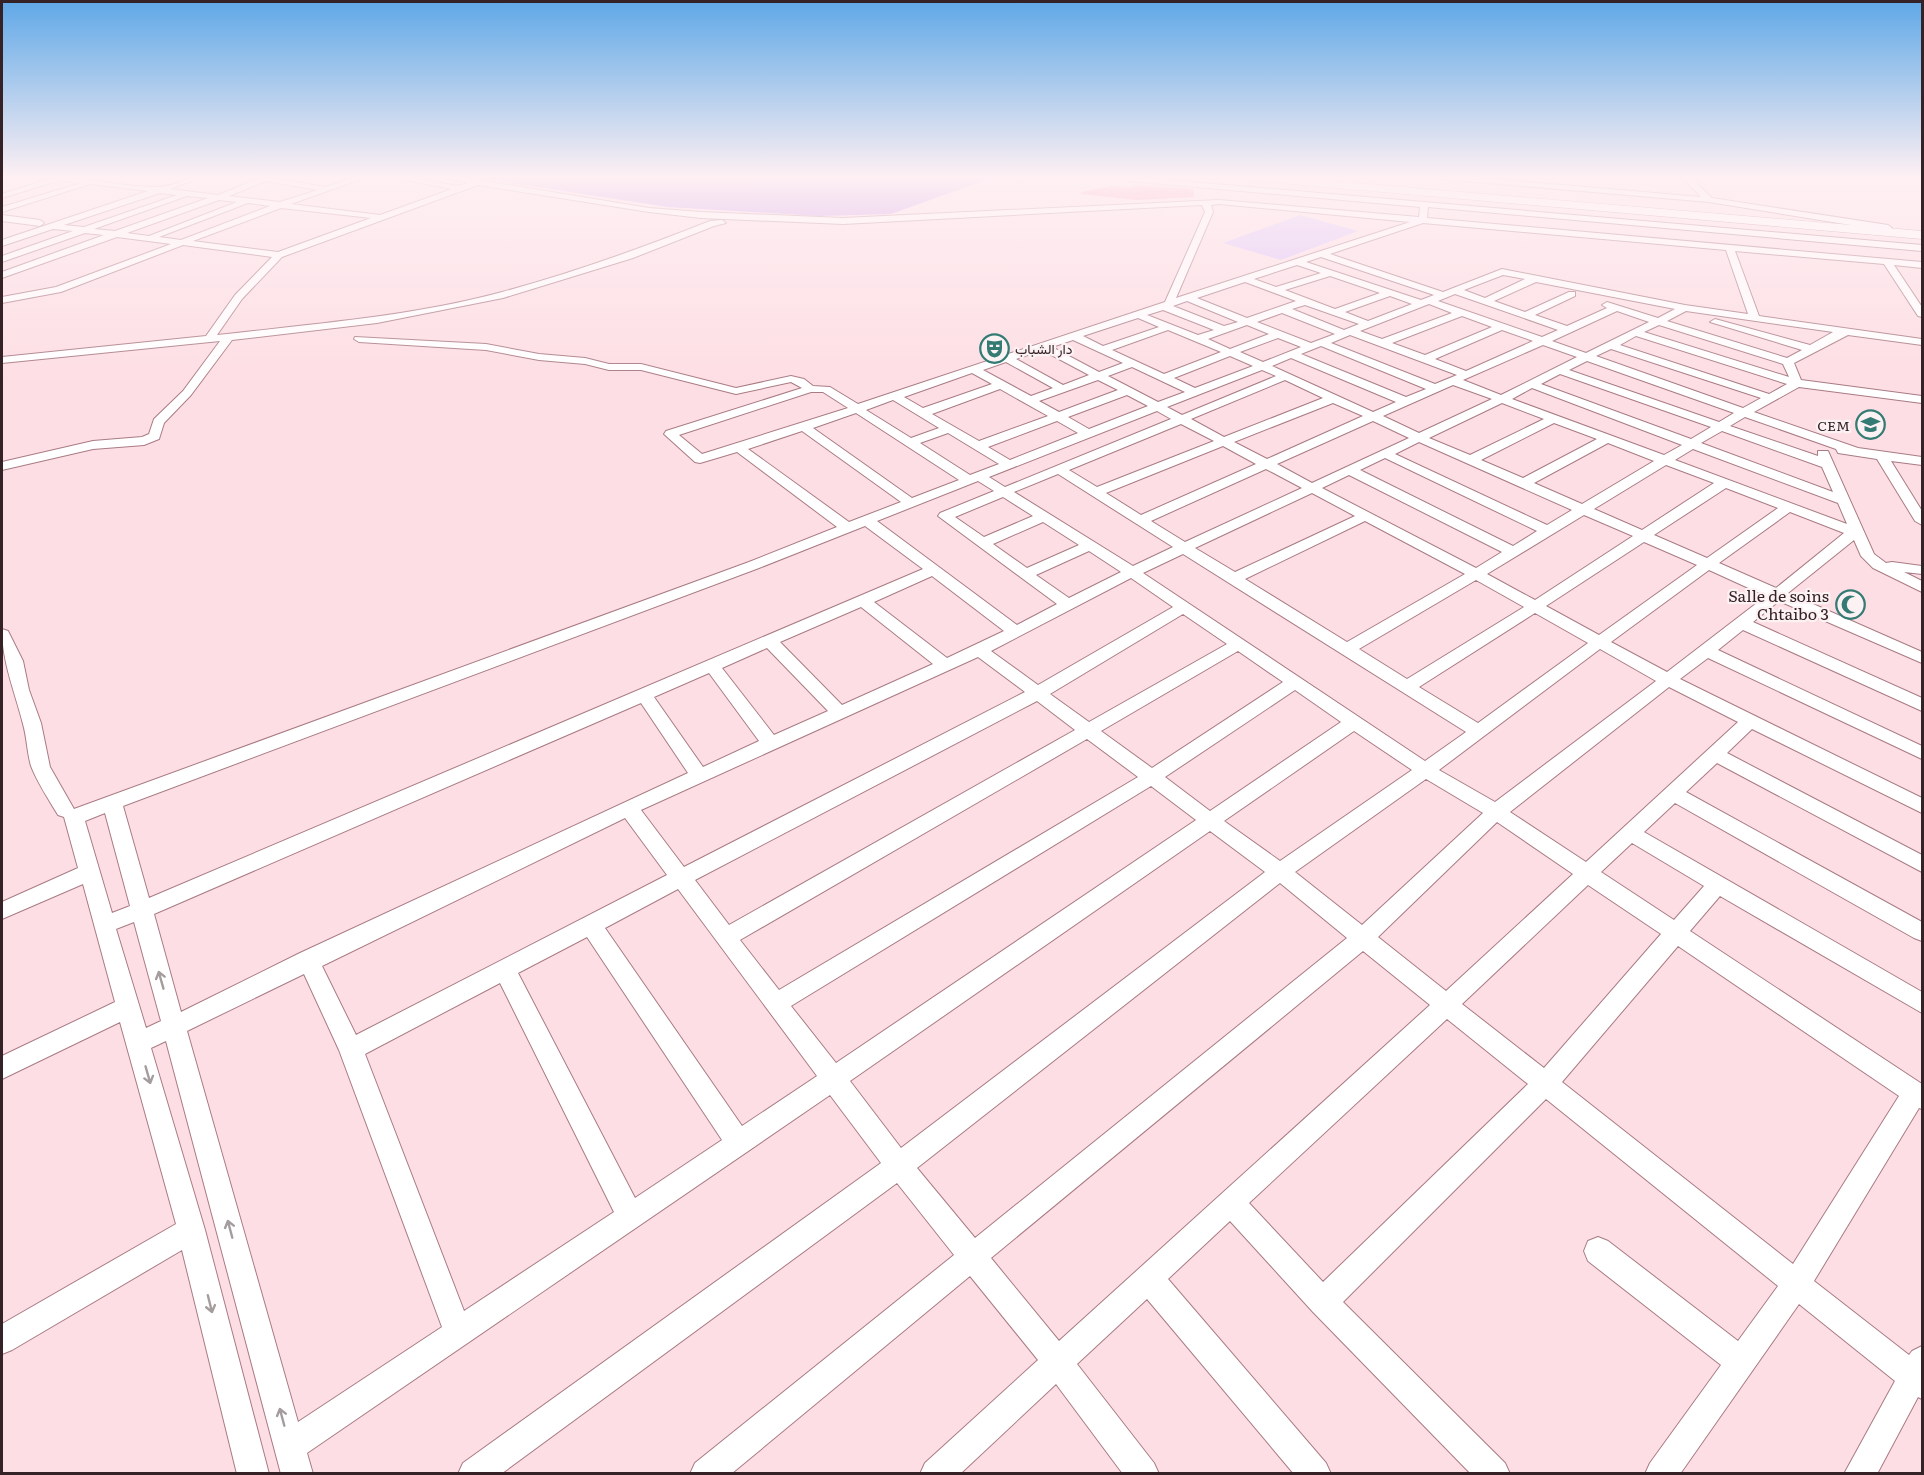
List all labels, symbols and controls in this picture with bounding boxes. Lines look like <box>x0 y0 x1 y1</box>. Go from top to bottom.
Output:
theatre icon: دار الشباب <box>978 332 1010 364</box>
place label: دار الشباب <box>1015 338 1073 358</box>
school or university icon: CEM <box>1855 409 1887 441</box>
place label: CEM <box>1817 415 1850 435</box>
place label: Salle de soins Chtaibo 3 <box>1728 583 1829 625</box>
mosque icon: Salle de soins Chtaibo 3 <box>1834 588 1866 620</box>
one-way arrow <box>155 971 167 990</box>
one-way arrow <box>142 1065 154 1084</box>
one-way arrow <box>224 1220 235 1239</box>
one-way arrow <box>205 1294 216 1313</box>
one-way arrow <box>276 1408 287 1427</box>

